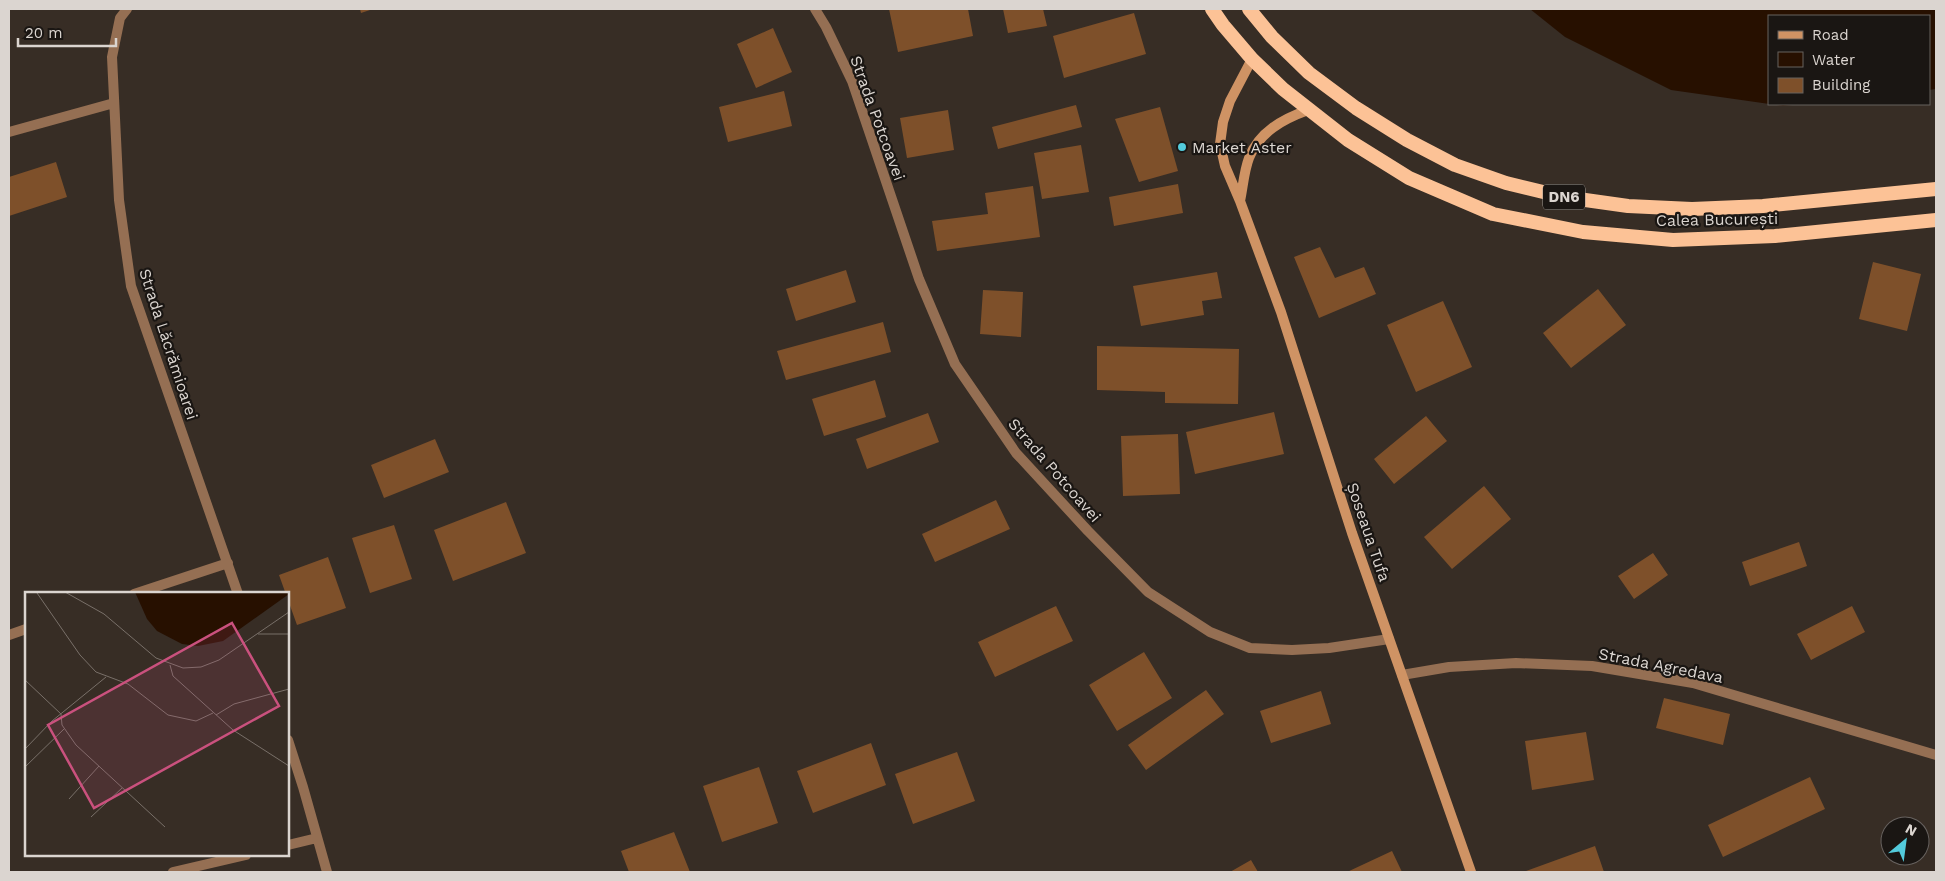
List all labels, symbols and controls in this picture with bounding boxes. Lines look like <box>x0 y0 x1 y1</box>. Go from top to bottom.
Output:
scale bar <box>18 15 115 47</box>
legend <box>1768 15 1930 105</box>
text: 20 m <box>25 24 63 42</box>
text: Road <box>1812 26 1849 44</box>
text: Water <box>1812 51 1855 69</box>
street label: Strada Potcoavei <box>846 53 909 183</box>
text: Building <box>1812 76 1870 94</box>
place label: Market Aster <box>1192 138 1292 157</box>
marker: Market Aster <box>1176 141 1188 153</box>
road number: DN6 <box>1543 184 1585 210</box>
street label: Calea București <box>1656 209 1778 230</box>
street label: Strada Lăcrămioarei <box>135 266 202 422</box>
street label: Strada Potcoavei <box>1004 414 1105 526</box>
street label: Șoseaua Tufa <box>1343 480 1394 584</box>
inset map <box>25 592 289 856</box>
street label: Strada Agredava <box>1597 644 1725 687</box>
north arrow <box>1880 816 1930 866</box>
text: N <box>1903 820 1920 839</box>

